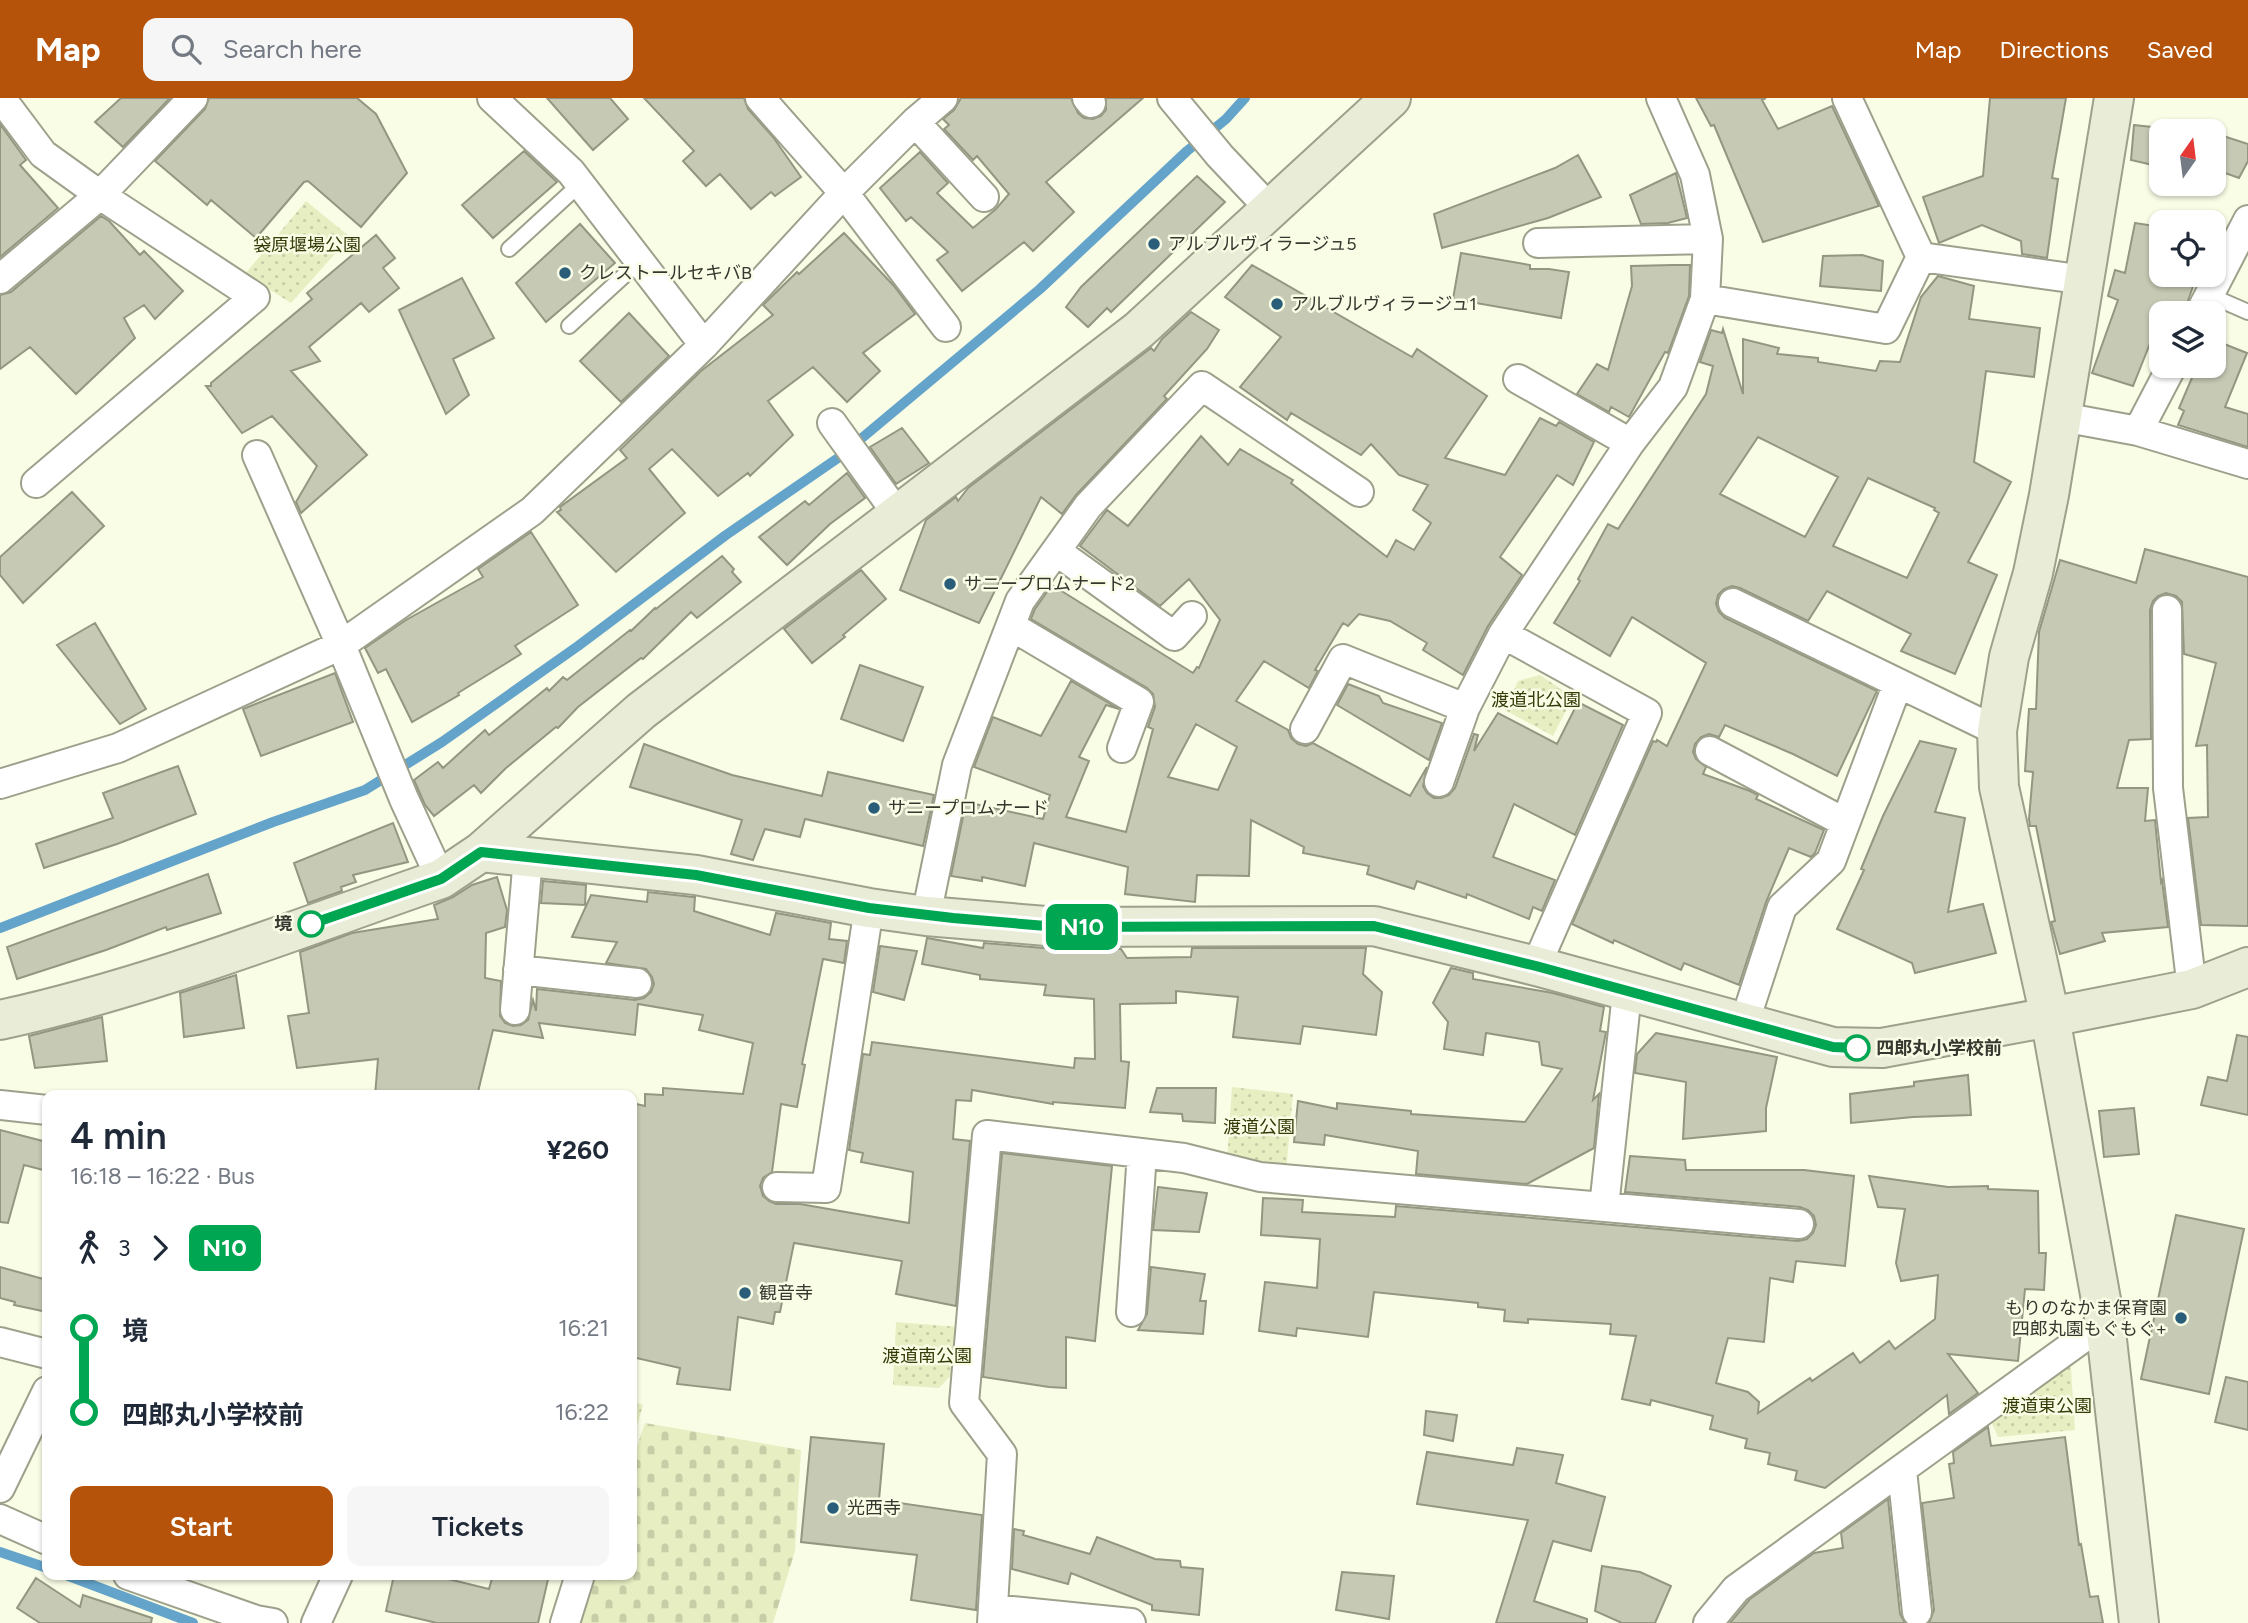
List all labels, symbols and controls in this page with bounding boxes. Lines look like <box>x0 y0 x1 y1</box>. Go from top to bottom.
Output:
search box <box>143 18 633 81</box>
text: Map <box>35 30 101 69</box>
icon: search <box>167 30 205 68</box>
text: Search here <box>223 33 362 65</box>
text: Map <box>1915 35 1961 64</box>
text: Directions <box>1999 35 2109 64</box>
text: Saved <box>2147 35 2213 64</box>
north arrow <box>2149 119 2226 196</box>
map controls <box>2149 119 2226 378</box>
button: locate <box>2149 210 2226 287</box>
place label: アルブルヴィラージュ5 <box>1168 233 1357 255</box>
park label: 袋原堰場公園 <box>253 234 361 256</box>
marker: アルブルヴィラージュ5 <box>1146 236 1162 252</box>
place label: クレストールセキバB <box>579 262 752 284</box>
marker: クレストールセキバB <box>557 265 573 281</box>
place label: アルブルヴィラージュ1 <box>1291 293 1477 315</box>
marker: アルブルヴィラージュ1 <box>1269 296 1285 312</box>
button: layers <box>2149 301 2226 378</box>
place label: サニープロムナード2 <box>964 573 1135 595</box>
marker: サニープロムナード2 <box>942 576 958 592</box>
park label: 渡道北公園 <box>1491 689 1581 711</box>
place label: サニープロムナード <box>888 797 1049 819</box>
marker: サニープロムナード <box>866 800 882 816</box>
line badge: N10 <box>1042 904 1122 950</box>
marker: 境 <box>298 911 324 937</box>
text: N10 <box>1060 912 1104 941</box>
place label: 境 <box>274 913 293 935</box>
marker: 四郎丸小学校前 <box>1844 1035 1870 1061</box>
place label: 四郎丸小学校前 <box>1876 1037 2002 1059</box>
text: 4 min <box>70 1113 167 1159</box>
park label: 渡道公園 <box>1223 1116 1295 1138</box>
text: ¥260 <box>547 1134 609 1166</box>
text: 16:18 – 16:22 · Bus <box>70 1162 255 1190</box>
icon: walk <box>70 1229 108 1267</box>
icon: forward <box>141 1229 179 1267</box>
text: N10 <box>203 1233 247 1262</box>
text: 3 <box>118 1234 131 1262</box>
place label: 観音寺 <box>759 1282 813 1304</box>
marker: 観音寺 <box>737 1285 753 1301</box>
place label: もりのなかま保育園 四郎丸園もぐもぐ+ <box>2005 1297 2167 1340</box>
marker: もりのなかま保育園 四郎丸園もぐもぐ+ <box>2173 1310 2189 1326</box>
text: 16:21 <box>558 1314 609 1342</box>
text: 境 <box>122 1315 148 1347</box>
park label: 渡道南公園 <box>882 1345 972 1367</box>
park label: 渡道東公園 <box>2002 1395 2092 1417</box>
text: 16:22 <box>555 1398 609 1426</box>
text: 四郎丸小学校前 <box>122 1399 304 1431</box>
button: Start <box>70 1486 333 1566</box>
button: Tickets <box>347 1486 609 1566</box>
place label: 光西寺 <box>847 1497 901 1519</box>
marker: 光西寺 <box>825 1500 841 1516</box>

